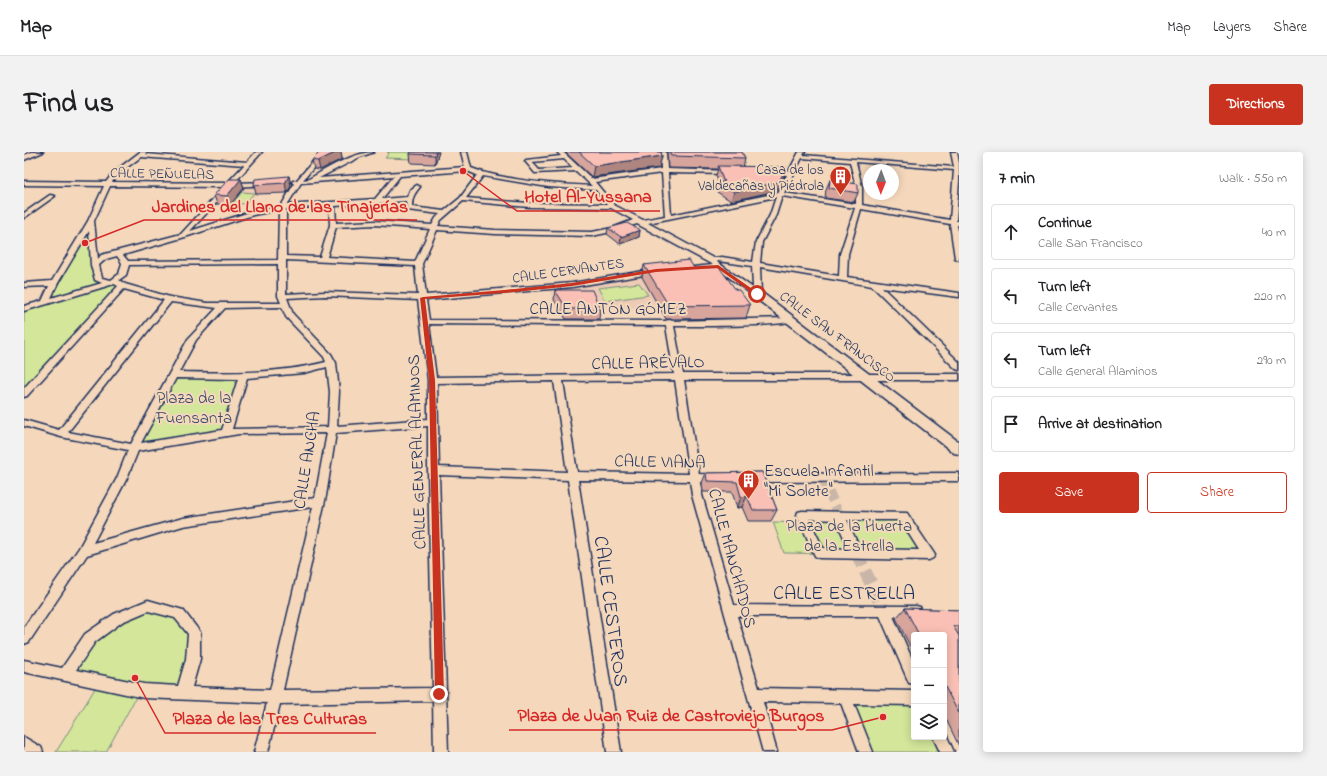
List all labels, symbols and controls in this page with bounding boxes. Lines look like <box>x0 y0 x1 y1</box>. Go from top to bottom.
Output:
text: Map <box>20 14 52 41</box>
text: Map <box>1167 17 1191 38</box>
text: Layers <box>1213 17 1251 38</box>
text: Share <box>1273 17 1307 38</box>
text: Find us <box>24 84 114 125</box>
button: Directions <box>1209 84 1303 125</box>
place label: Casa de los Valdecañas y Piédrola <box>697 160 824 198</box>
street label: CALLE PEÑUELAS <box>110 163 214 186</box>
building icon: Casa de los Valdecañas y Piédrola <box>827 164 853 197</box>
north arrow <box>863 164 899 200</box>
text: 7 min <box>999 166 1035 191</box>
text: Walk · 550 m <box>1219 169 1287 188</box>
callout: Hotel Al-Yussana <box>517 181 660 211</box>
text: Hotel Al-Yussana <box>524 185 652 211</box>
callout: Jardines del Llano de las Tinajerías <box>144 190 417 220</box>
text: Jardines del Llano de las Tinajerías <box>152 195 408 221</box>
text: Continue <box>1038 212 1092 234</box>
icon: ahead <box>1000 221 1022 243</box>
text: 40 m <box>1262 223 1286 242</box>
text: Calle San Francisco <box>1038 234 1143 253</box>
street label: CALLE CERVANTES <box>511 253 625 290</box>
text: Turn left <box>1038 276 1091 298</box>
route start <box>748 285 766 303</box>
icon: left <box>1000 285 1022 307</box>
street label: CALLE SAN FRANCISCO <box>775 287 900 388</box>
text: 220 m <box>1254 287 1286 306</box>
street label: CALLE ANTÓN GÓMEZ <box>529 297 687 322</box>
text: Calle Cervantes <box>1038 298 1118 317</box>
text: Turn left <box>1038 340 1091 362</box>
icon: left <box>1000 349 1022 371</box>
street label: CALLE ARÉVALO <box>591 350 705 377</box>
text: 290 m <box>1257 351 1286 370</box>
street label: CALLE GENERAL ALAMINOS <box>402 354 433 550</box>
text: Calle General Alaminos <box>1038 362 1158 381</box>
park label: Plaza de la Fuensanta <box>155 386 232 431</box>
street label: CALLE ANCHA <box>287 410 328 511</box>
icon: arrive <box>1000 413 1022 435</box>
text: Arrive at destination <box>1038 413 1162 435</box>
street label: CALLE VIANA <box>614 449 706 476</box>
place label: Escuela Infantil "Mi Solete" <box>764 459 874 504</box>
building icon: Escuela Infantil "Mi Solete" <box>736 467 762 500</box>
button: Save <box>999 472 1139 513</box>
button: Share <box>1147 472 1287 513</box>
street label: CALLE MANCHADOS <box>701 486 762 631</box>
park label: Plaza de la Huerta de la Estrella <box>786 514 912 559</box>
street label: CALLE CESTEROS <box>585 534 634 689</box>
street label: CALLE ESTRELLA <box>773 580 915 609</box>
map controls <box>911 632 947 740</box>
button: + <box>911 632 947 668</box>
button: − <box>911 668 947 704</box>
route end <box>430 685 448 703</box>
callout: Plaza de Juan Ruiz de Castroviejo Burgos <box>509 700 832 730</box>
callout: Plaza de las Tres Culturas <box>165 703 376 733</box>
text: Plaza de Juan Ruiz de Castroviejo Burgos <box>518 704 824 731</box>
button: layers <box>911 704 947 740</box>
text: Plaza de las Tres Culturas <box>173 707 367 733</box>

